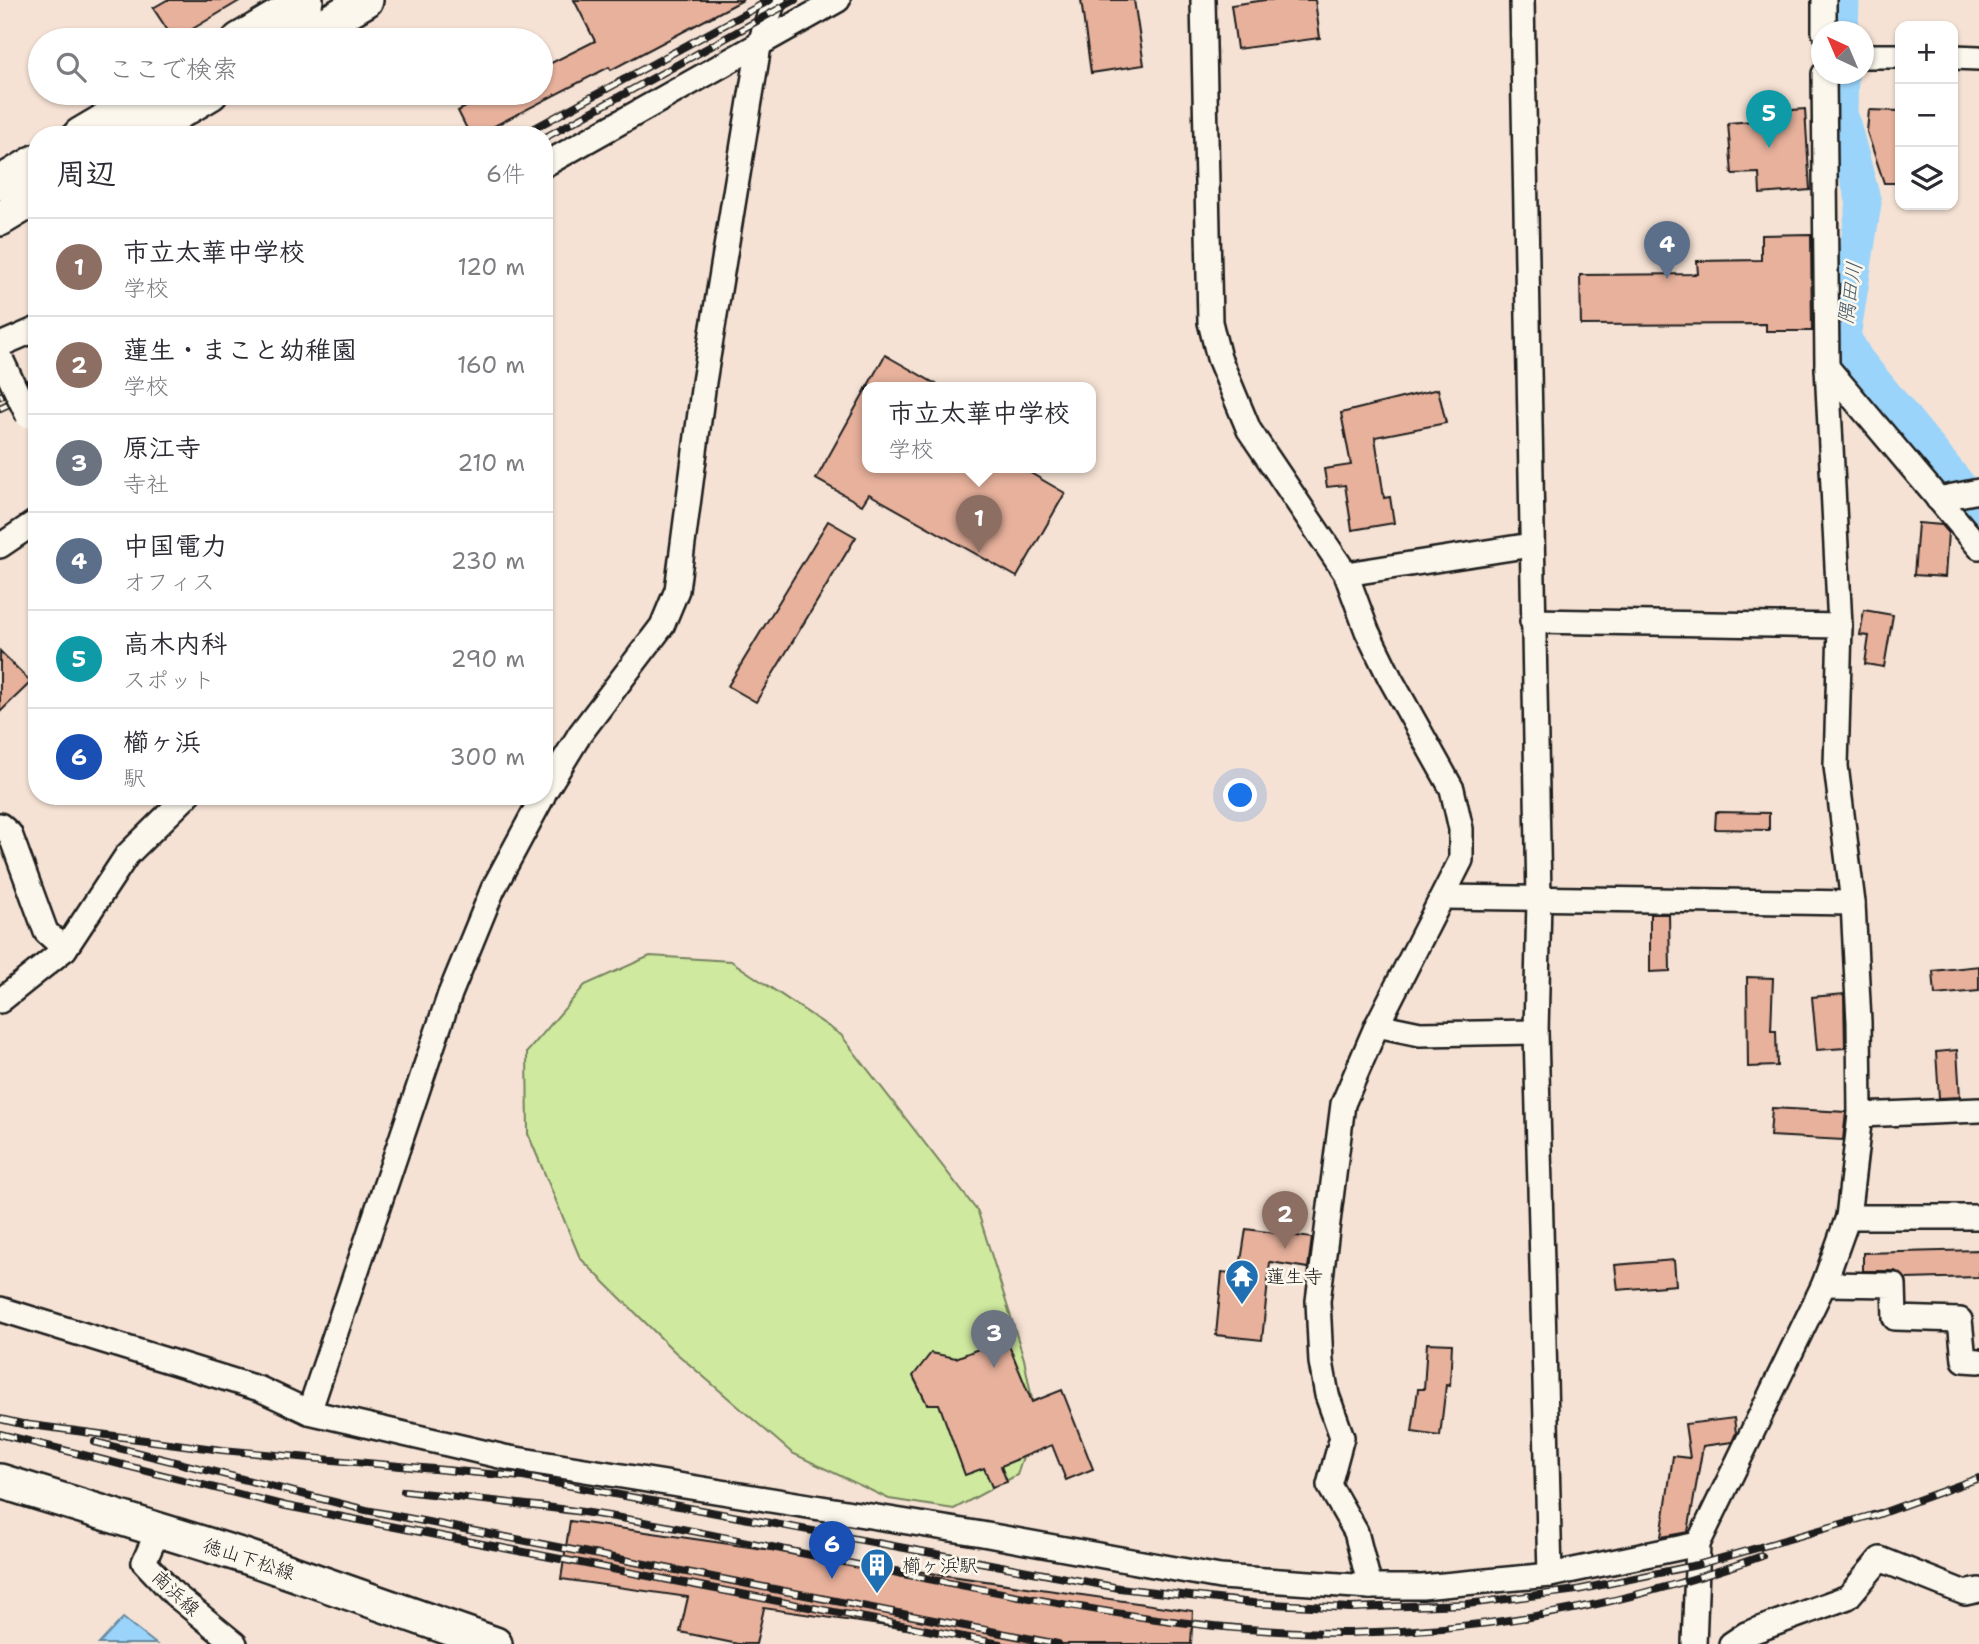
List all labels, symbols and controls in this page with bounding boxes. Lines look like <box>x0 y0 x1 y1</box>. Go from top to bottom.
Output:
north arrow <box>1811 21 1874 84</box>
map controls <box>1895 21 1958 210</box>
button: + <box>1895 21 1958 84</box>
search box <box>28 28 553 105</box>
icon: search <box>52 48 90 86</box>
text: ここで検索 <box>108 51 238 86</box>
button: − <box>1895 84 1958 147</box>
pin: 5 <box>1746 90 1792 148</box>
button: layers <box>1895 147 1958 210</box>
text: 周辺 <box>56 153 116 194</box>
text: 6件 <box>486 159 525 189</box>
pin: 4 <box>1644 221 1690 279</box>
text: 市立太華中学校 <box>123 234 305 269</box>
text: 1 <box>74 252 84 282</box>
text: 120 m <box>457 252 525 282</box>
water label: 隅田川 <box>1831 260 1869 326</box>
text: 学校 <box>123 273 169 303</box>
text: 蓮生・まこと幼稚園 <box>123 332 357 367</box>
text: 2 <box>71 350 87 380</box>
text: 160 m <box>457 350 525 380</box>
text: 学校 <box>123 371 169 401</box>
popup <box>862 382 1096 473</box>
text: 市立太華中学校 <box>888 395 1070 430</box>
text: 原江寺 <box>123 430 201 465</box>
text: 学校 <box>888 434 934 464</box>
text: 3 <box>71 448 87 478</box>
text: 210 m <box>457 448 525 478</box>
text: 寺社 <box>123 469 169 499</box>
pin: 1 <box>956 495 1002 553</box>
text: 中国電力 <box>123 528 227 563</box>
text: 4 <box>71 546 87 576</box>
text: 230 m <box>451 546 525 576</box>
text: オフィス <box>123 567 215 597</box>
text: 高木内科 <box>123 626 227 661</box>
text: 5 <box>72 644 86 674</box>
text: 290 m <box>451 644 525 674</box>
text: スポット <box>123 665 215 695</box>
text: 櫛ヶ浜 <box>123 724 201 759</box>
text: 6 <box>71 742 87 772</box>
text: 300 m <box>450 742 525 772</box>
text: 駅 <box>123 763 146 793</box>
your location <box>1223 778 1257 812</box>
pin: 2 <box>1262 1191 1308 1249</box>
temple icon: 蓮生寺 <box>1223 1257 1261 1306</box>
place label: 蓮生寺 <box>1266 1264 1323 1289</box>
pin: 3 <box>971 1310 1017 1368</box>
pin: 6 <box>809 1521 855 1579</box>
street label: 徳山下松線 <box>200 1532 298 1586</box>
building icon: 櫛ヶ浜駅 <box>858 1546 896 1595</box>
place label: 櫛ヶ浜駅 <box>902 1553 978 1578</box>
street label: 南浜線 <box>147 1564 205 1622</box>

